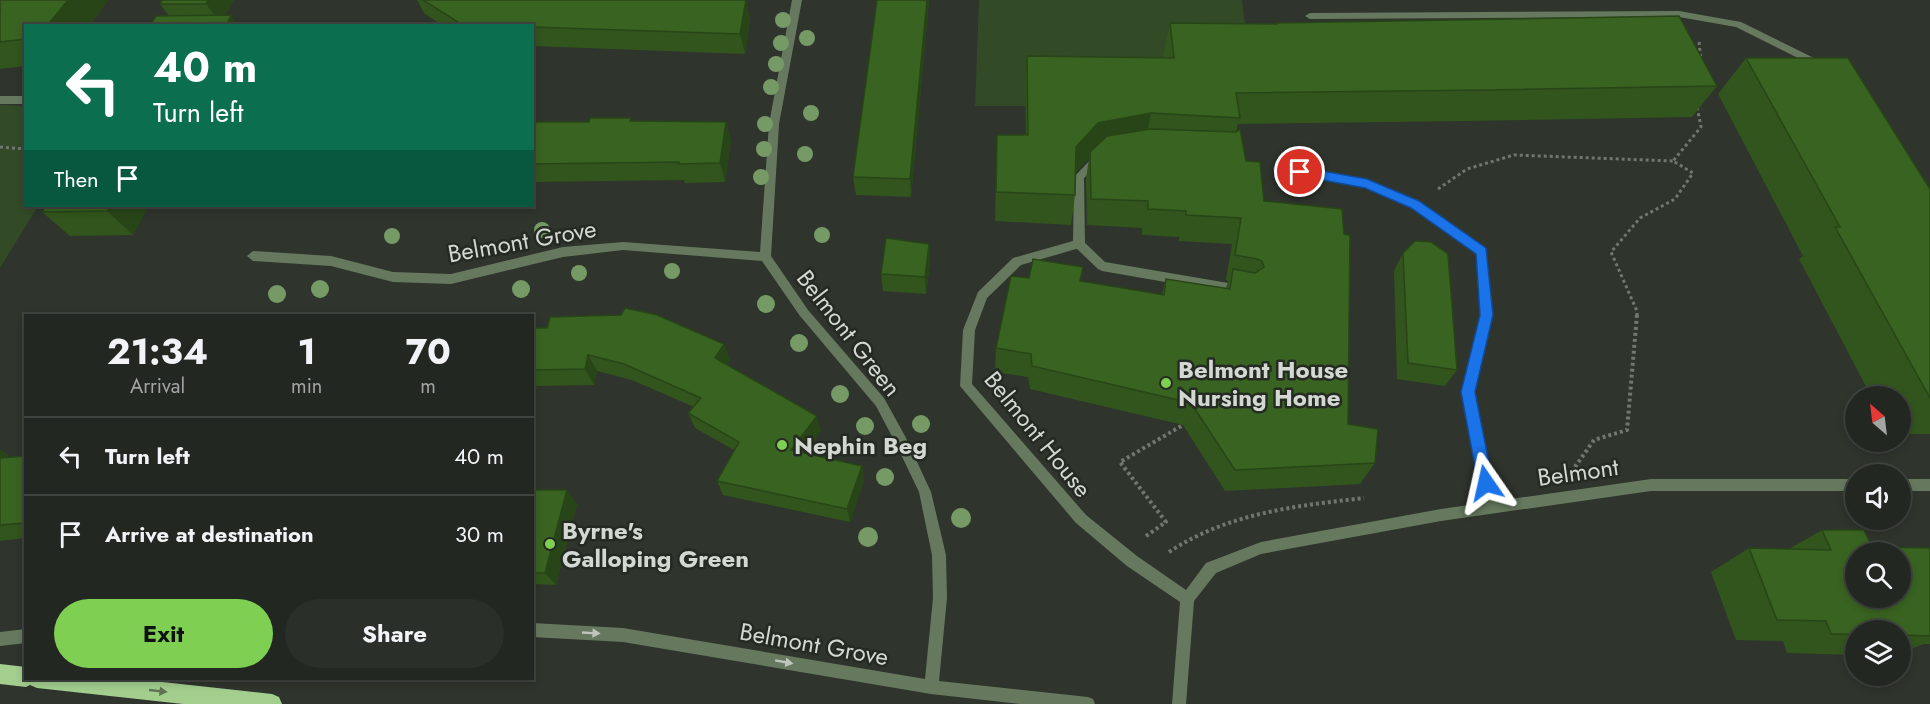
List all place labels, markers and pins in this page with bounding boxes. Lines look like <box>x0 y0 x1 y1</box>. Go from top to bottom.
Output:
pin <box>1274 146 1325 197</box>
place label: Belmont House Nursing Home <box>1178 352 1348 415</box>
marker: Belmont House Nursing Home <box>1159 376 1173 390</box>
place label: Nephin Beg <box>794 428 927 463</box>
marker: Nephin Beg <box>775 438 789 452</box>
place label: Byrne's Galloping Green <box>562 513 749 576</box>
marker: Byrne's Galloping Green <box>543 537 557 551</box>

